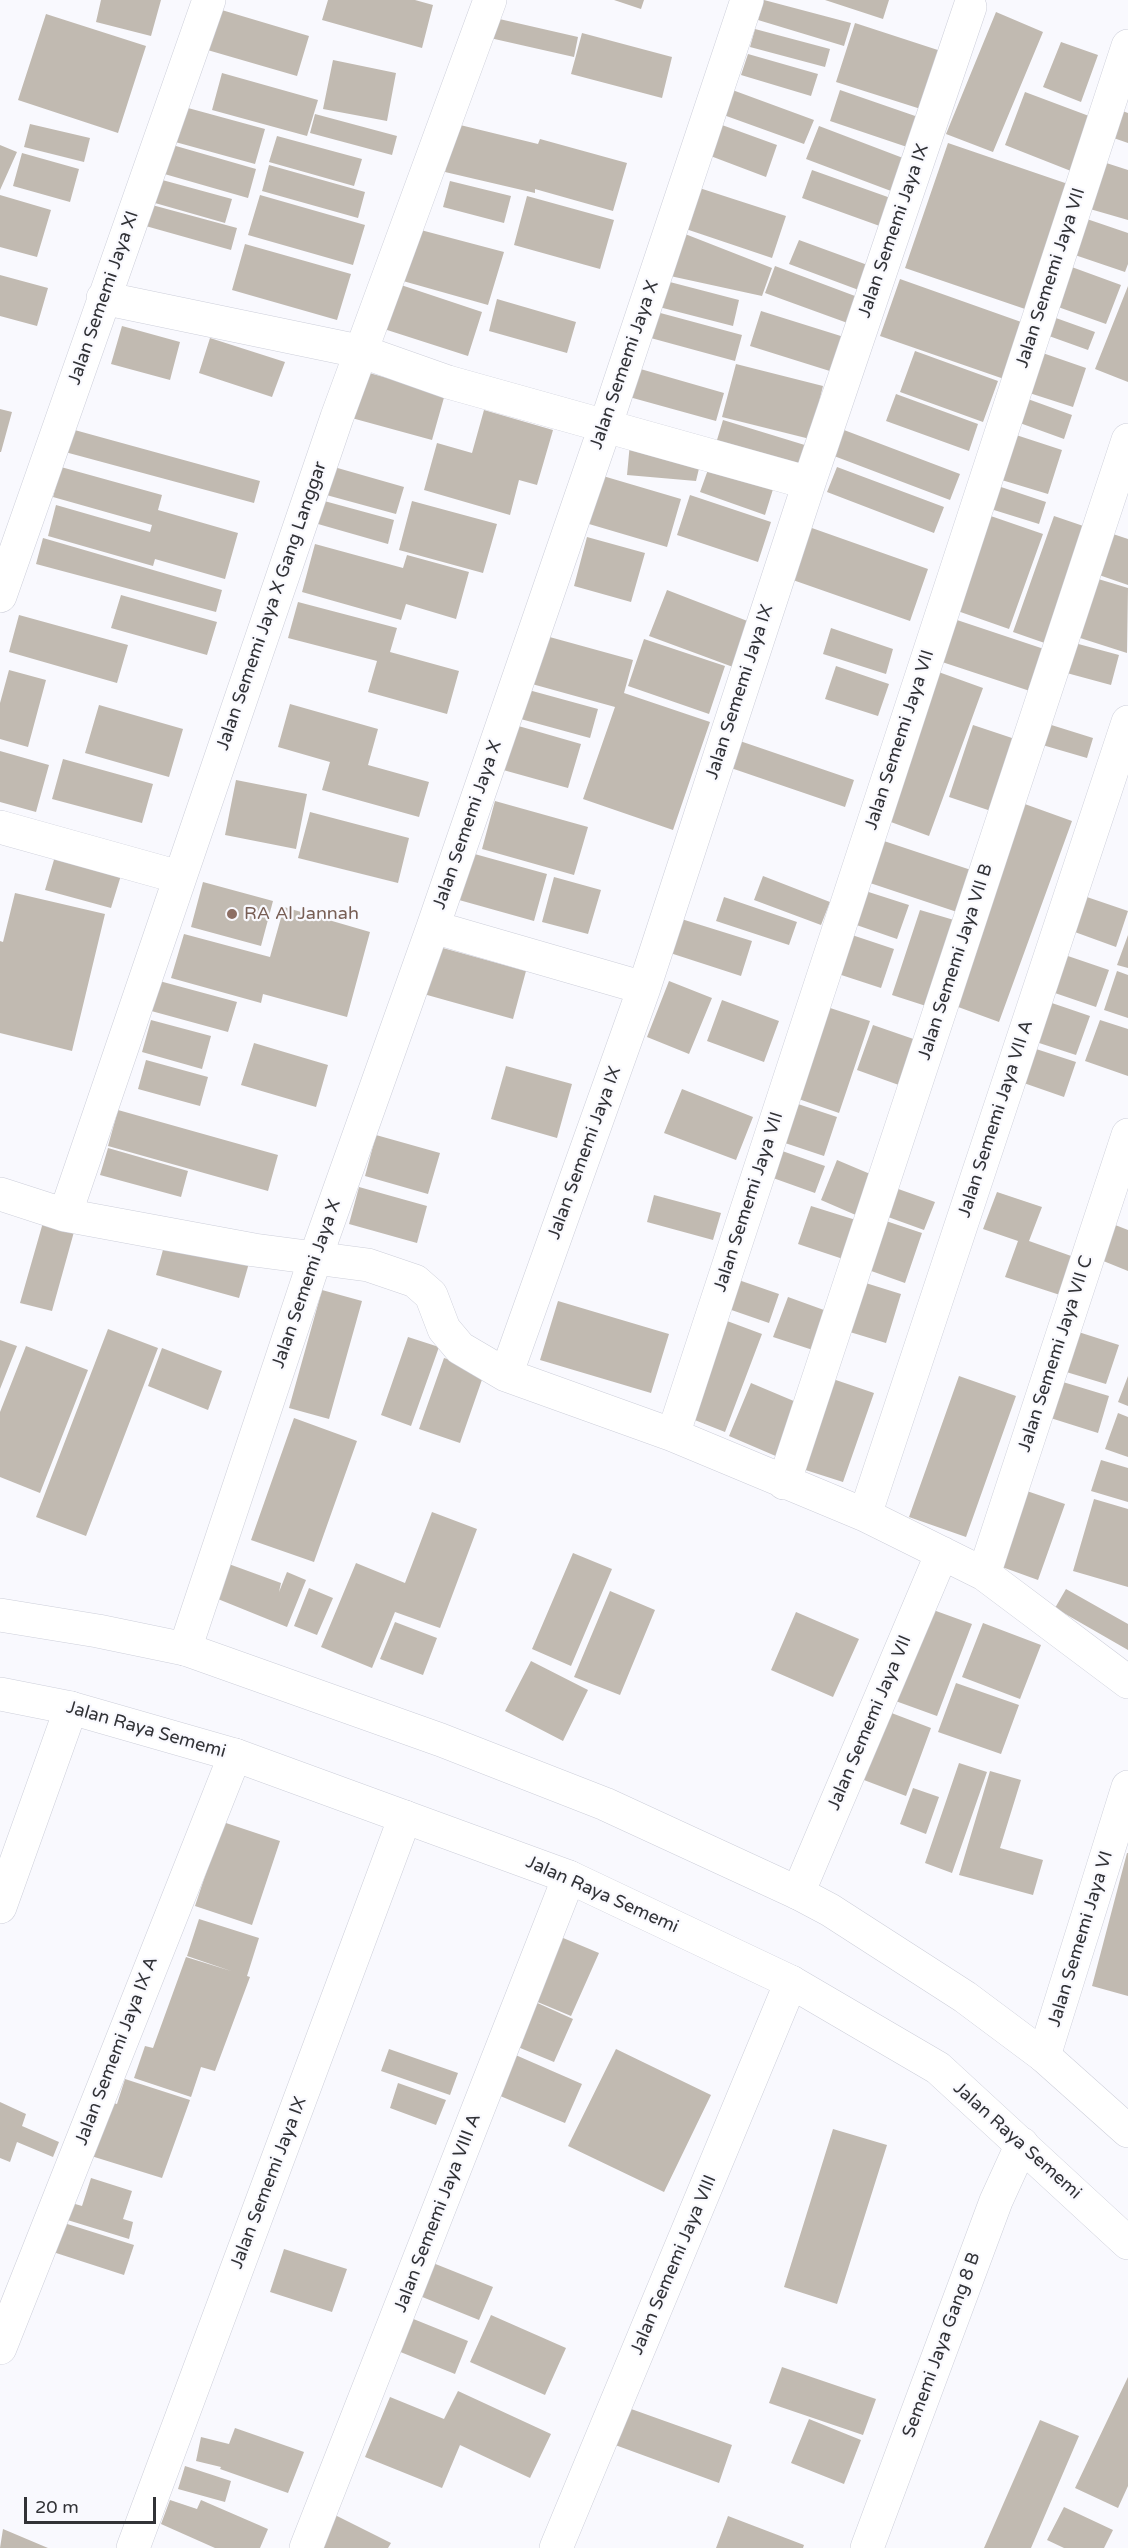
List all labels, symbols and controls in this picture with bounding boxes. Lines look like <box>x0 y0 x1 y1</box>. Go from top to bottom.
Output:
street label: Jalan Sememi Jaya IX <box>854 141 934 321</box>
street label: Jalan Sememi Jaya VII <box>1012 185 1090 371</box>
street label: Jalan Sememi Jaya XI <box>64 208 144 388</box>
street label: Jalan Sememi Jaya X <box>586 278 664 452</box>
street label: Jalan Sememi Jaya X Gang Langgar <box>212 459 332 753</box>
street label: Jalan Sememi Jaya IX <box>702 602 778 782</box>
street label: Jalan Sememi Jaya VII <box>861 647 939 833</box>
street label: Jalan Sememi Jaya X <box>429 738 507 912</box>
street label: Jalan Sememi Jaya VII B <box>914 861 998 1063</box>
place label: RA Al Jannah <box>244 903 359 925</box>
marker: RA Al Jannah <box>225 907 239 921</box>
street label: Jalan Sememi Jaya VII A <box>954 1018 1038 1220</box>
street label: Jalan Sememi Jaya IX <box>544 1064 626 1242</box>
street label: Jalan Sememi Jaya VII <box>710 1109 788 1295</box>
street label: Jalan Sememi Jaya X <box>268 1197 346 1371</box>
street label: Jalan Sememi Jaya VII C <box>1014 1253 1098 1455</box>
street label: Jalan Sememi Jaya VII <box>823 1632 917 1814</box>
street label: Jalan Raya Sememi <box>64 1697 228 1763</box>
street label: Jalan Sememi Jaya VI <box>1044 1848 1118 2030</box>
street label: Jalan Raya Sememi <box>522 1852 682 1938</box>
street label: Jalan Sememi Jaya IX A <box>71 1954 163 2148</box>
street label: Jalan Raya Sememi <box>949 2078 1085 2204</box>
street label: Jalan Sememi Jaya IX <box>226 2094 312 2272</box>
street label: Jalan Sememi Jaya VIII A <box>390 2111 486 2315</box>
street label: Jalan Sememi Jaya VIII <box>626 2172 722 2358</box>
street label: Sememi Jaya Gang 8 B <box>898 2249 986 2441</box>
scale bar <box>27 2485 159 2523</box>
text: 20 m <box>35 2496 79 2518</box>

